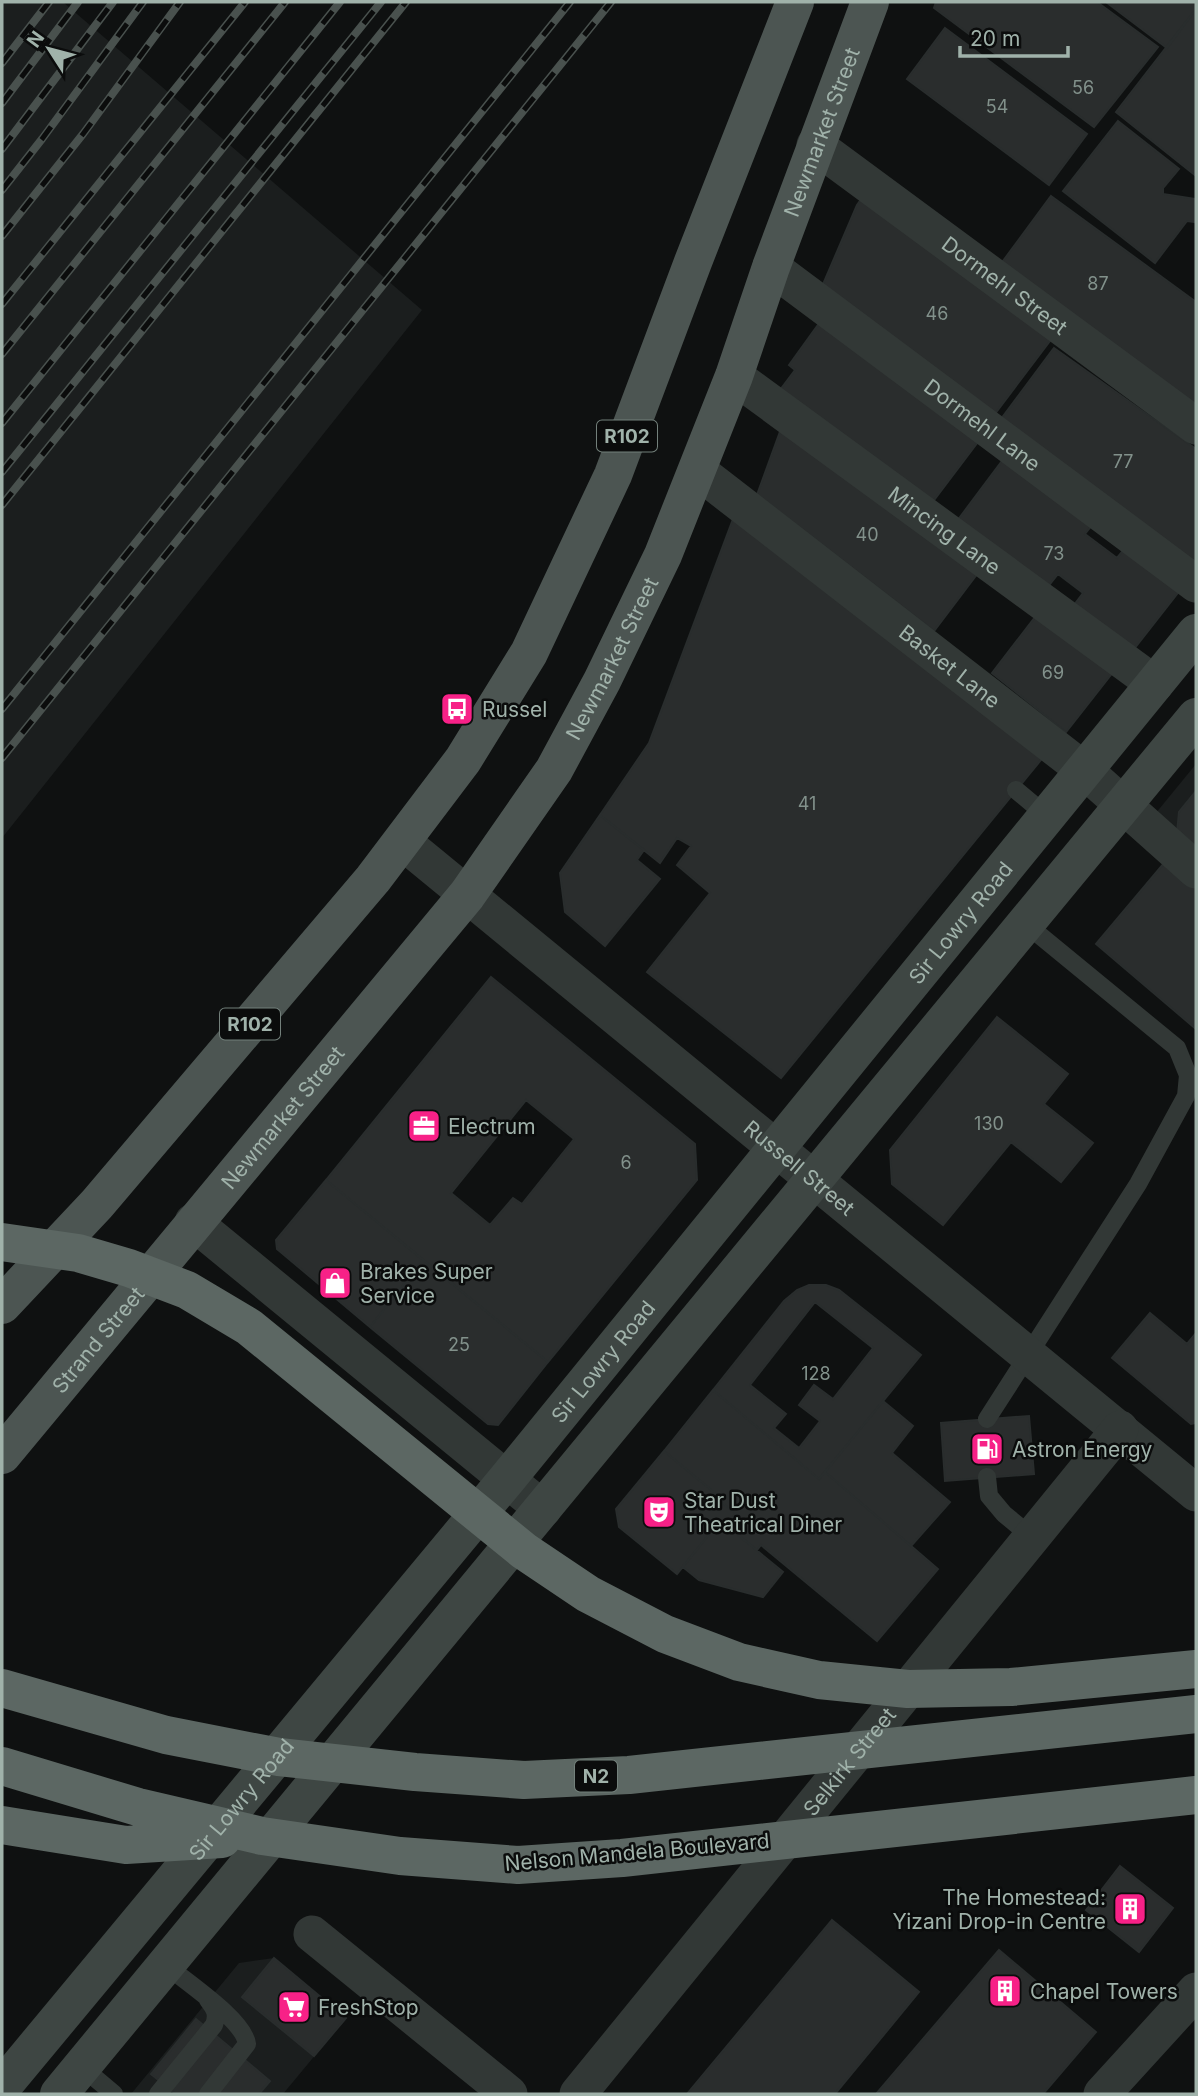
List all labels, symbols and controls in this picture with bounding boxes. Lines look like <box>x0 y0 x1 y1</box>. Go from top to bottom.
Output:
north arrow <box>14 14 84 84</box>
scale bar <box>960 14 1068 58</box>
text: 20 m <box>970 26 1020 51</box>
text: N <box>22 27 49 52</box>
street label: Newmarket Street <box>778 44 864 220</box>
house number: 56 <box>1072 77 1094 98</box>
house number: 54 <box>986 96 1008 117</box>
street label: Dormehl Street <box>937 231 1073 340</box>
house number: 87 <box>1087 273 1109 294</box>
house number: 46 <box>926 303 948 324</box>
street label: Dormehl Lane <box>920 373 1046 476</box>
road number: R102 <box>597 420 657 452</box>
house number: 77 <box>1113 451 1133 472</box>
street label: Mincing Lane <box>884 481 1006 580</box>
house number: 40 <box>856 524 878 545</box>
house number: 73 <box>1043 543 1065 564</box>
street label: Newmarket Street <box>560 573 663 744</box>
street label: Basket Lane <box>894 619 1005 713</box>
house number: 69 <box>1042 662 1064 683</box>
bus stop icon: Russel <box>438 690 476 728</box>
place label: Russel <box>482 697 547 722</box>
house number: 41 <box>798 793 816 814</box>
street label: Sir Lowry Road <box>903 856 1017 989</box>
road number: R102 <box>220 1008 280 1040</box>
street label: Newmarket Street <box>216 1040 349 1194</box>
office icon: Electrum <box>405 1107 443 1145</box>
house number: 130 <box>974 1113 1004 1134</box>
place label: Electrum <box>448 1114 536 1139</box>
street label: Russell Street <box>739 1115 860 1220</box>
house number: 6 <box>620 1152 632 1173</box>
place label: Brakes Super Service <box>360 1259 493 1308</box>
shop icon: Brakes Super Service <box>316 1264 354 1302</box>
street label: Strand Street <box>47 1281 149 1398</box>
street label: Sir Lowry Road <box>546 1295 660 1428</box>
house number: 25 <box>448 1334 470 1355</box>
house number: 128 <box>801 1363 831 1384</box>
fuel station icon: Astron Energy <box>968 1430 1006 1468</box>
place label: Astron Energy <box>1012 1437 1153 1462</box>
place label: Star Dust Theatrical Diner <box>684 1488 842 1537</box>
theatre icon: Star Dust Theatrical Diner <box>640 1493 678 1531</box>
street label: Selkirk Street <box>798 1702 901 1821</box>
street label: Sir Lowry Road <box>183 1734 299 1865</box>
road number: N2 <box>575 1760 617 1792</box>
street label: Nelson Mandela Boulevard <box>504 1828 770 1876</box>
place label: The Homestead: Yizani Drop-in Centre <box>893 1885 1106 1934</box>
building icon: The Homestead: Yizani Drop-in Centre <box>1111 1890 1149 1928</box>
building icon: Chapel Towers <box>986 1972 1024 2010</box>
place label: Chapel Towers <box>1030 1979 1178 2004</box>
supermarket icon: FreshStop <box>275 1988 313 2026</box>
place label: FreshStop <box>318 1995 419 2020</box>

